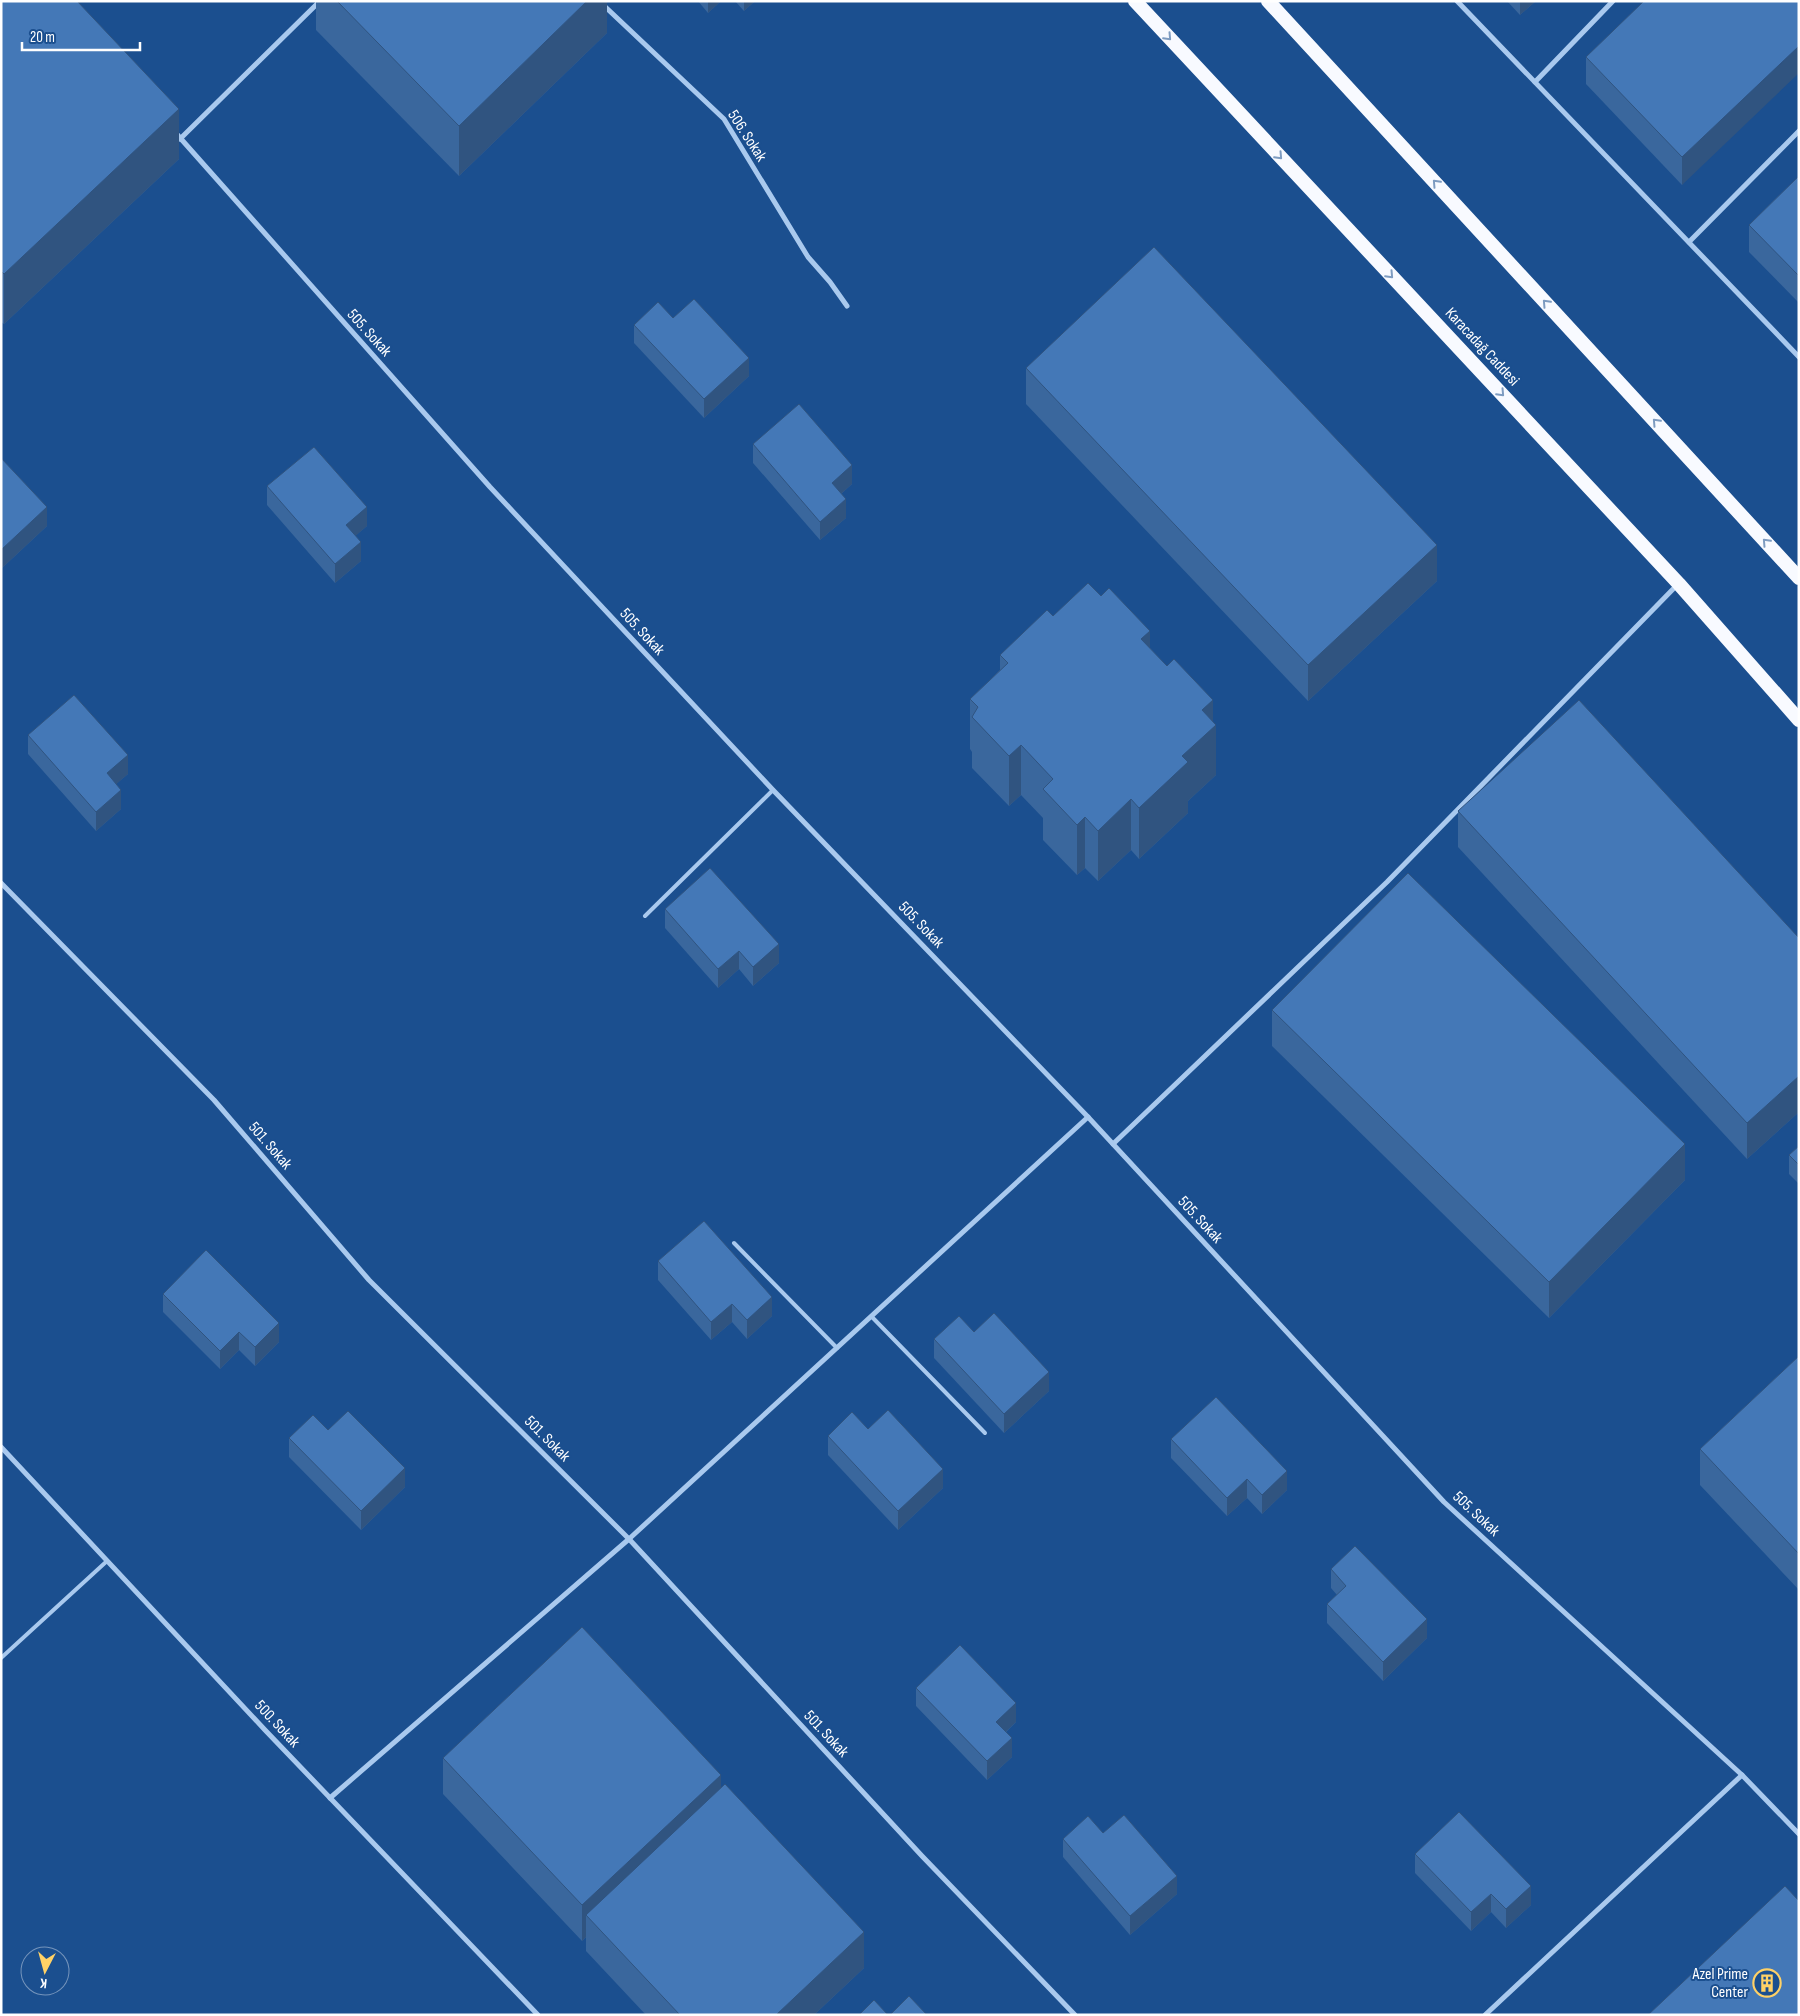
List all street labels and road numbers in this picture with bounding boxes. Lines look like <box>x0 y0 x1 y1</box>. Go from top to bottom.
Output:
street label: 506. Sokak <box>723 107 771 165</box>
street label: Karacadağ Caddesi <box>1441 304 1523 390</box>
street label: 505. Sokak <box>343 305 395 361</box>
street label: 505. Sokak <box>615 605 669 659</box>
street label: 505. Sokak <box>894 898 948 952</box>
street label: 501. Sokak <box>244 1118 296 1174</box>
street label: 505. Sokak <box>1173 1193 1227 1247</box>
street label: 501. Sokak <box>520 1412 574 1466</box>
street label: 505. Sokak <box>1449 1487 1503 1541</box>
street label: 500. Sokak <box>250 1696 304 1752</box>
street label: 501. Sokak <box>800 1707 852 1761</box>

